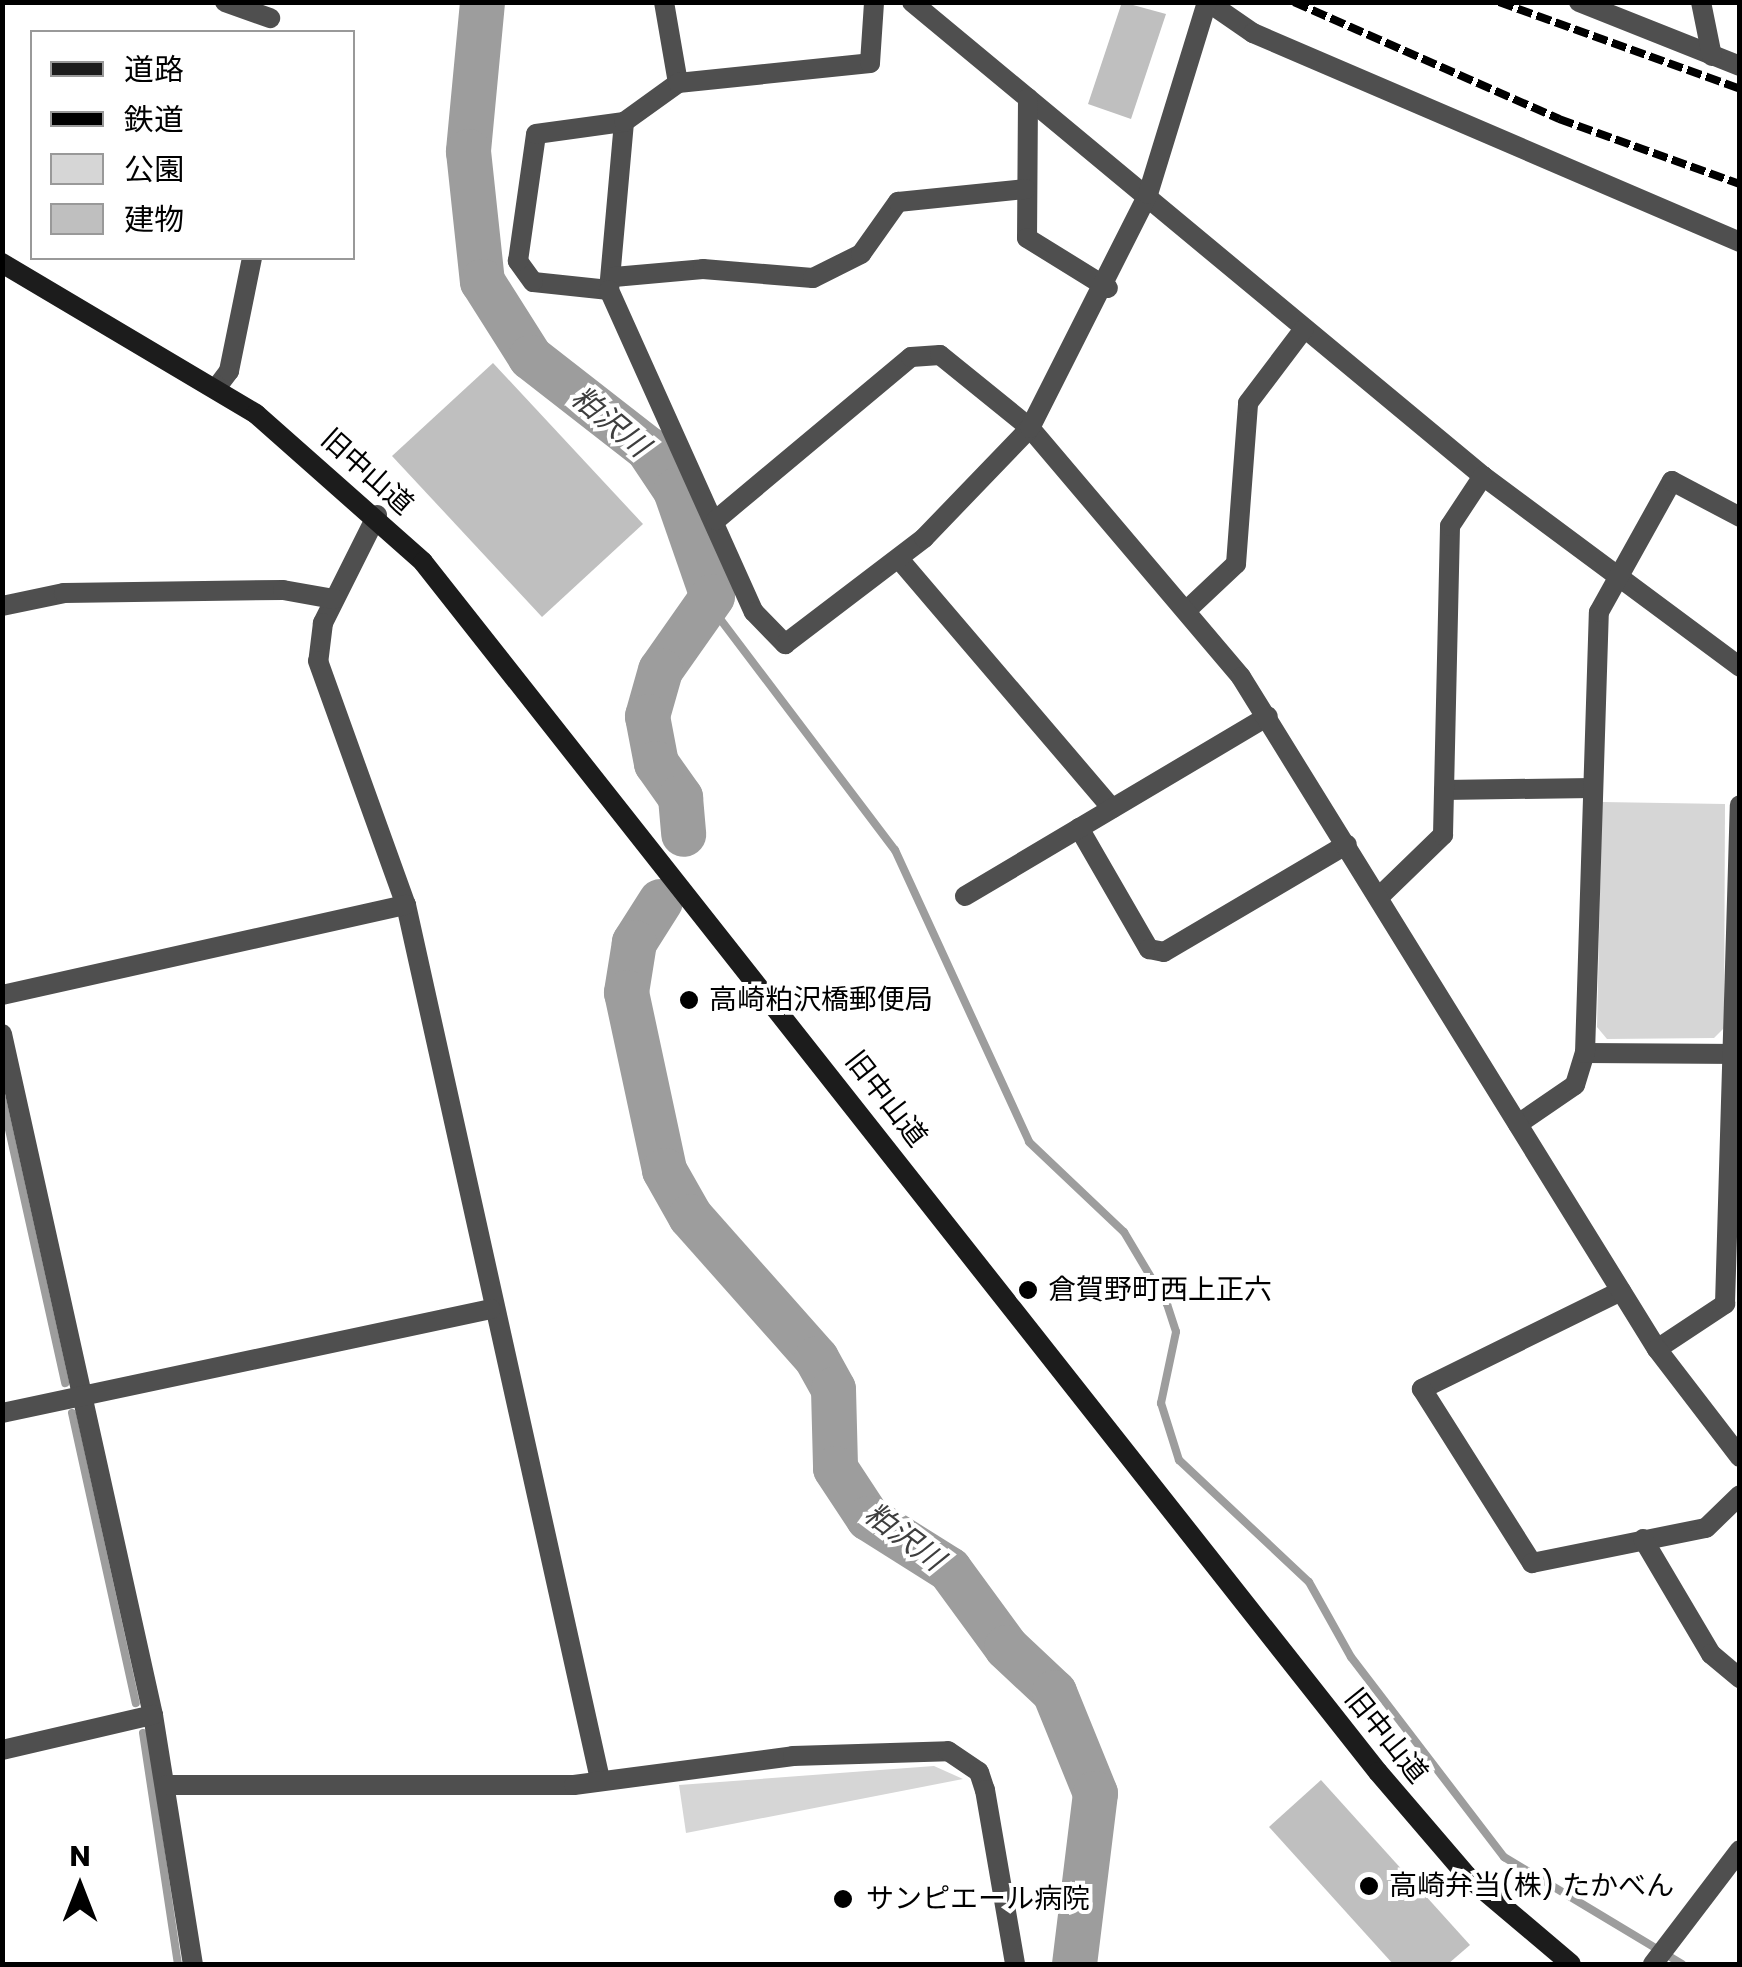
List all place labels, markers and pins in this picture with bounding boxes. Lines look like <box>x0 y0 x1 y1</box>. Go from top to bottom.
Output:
place label: 高崎粕沢橋郵便局 <box>709 983 933 1017</box>
marker: 高崎粕沢橋郵便局 <box>678 989 700 1011</box>
place label: 倉賀野町西上正六 <box>1048 1273 1272 1307</box>
marker: 倉賀野町西上正六 <box>1017 1279 1039 1301</box>
place label: 高崎弁当(株) たかべん <box>1389 1869 1674 1903</box>
marker: 高崎弁当(株) たかべん <box>1358 1875 1380 1897</box>
place label: サンピエール病院 <box>866 1882 1090 1916</box>
marker: サンピエール病院 <box>830 1886 856 1912</box>

